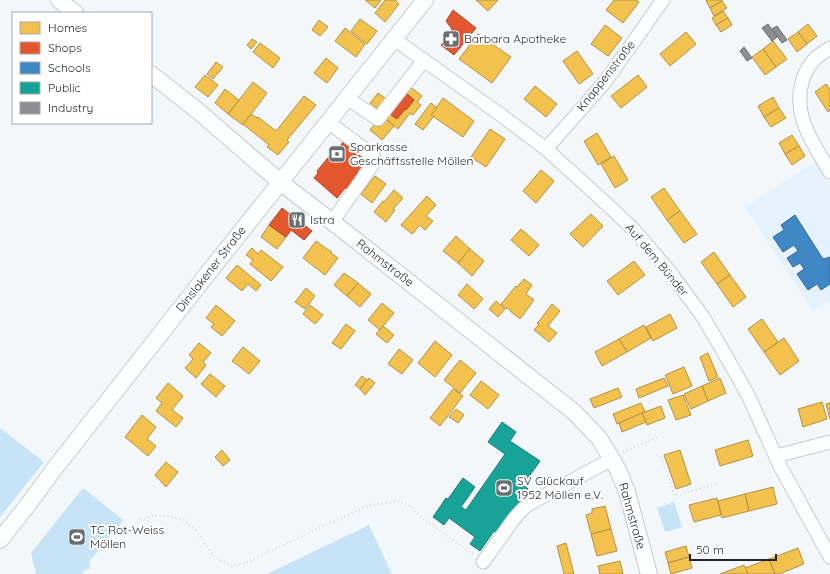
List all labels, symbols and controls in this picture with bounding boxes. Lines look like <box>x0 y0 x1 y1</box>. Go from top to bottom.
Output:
legend <box>12 12 152 124</box>
text: Homes <box>48 20 88 35</box>
pharmacy icon: Barbara Apotheke <box>441 29 461 49</box>
place label: Barbara Apotheke <box>464 31 566 46</box>
street label: Knappenstraße <box>573 37 638 114</box>
text: Shops <box>48 40 82 55</box>
text: Schools <box>48 60 91 75</box>
text: Public <box>48 80 81 95</box>
text: Industry <box>48 100 93 115</box>
place label: Sparkasse Geschäftsstelle Möllen <box>350 139 474 168</box>
bank icon: Sparkasse Geschäftsstelle Möllen <box>327 144 347 164</box>
restaurant icon: Istra <box>287 210 307 230</box>
place label: Istra <box>310 212 334 227</box>
street label: Auf dem Bünder <box>623 220 692 299</box>
street label: Dinslakener Straße <box>172 223 249 315</box>
street label: Rahmstraße <box>354 236 417 290</box>
place label: SV Glückauf 1952 Möllen e.V. <box>517 473 603 502</box>
sports icon: SV Glückauf 1952 Möllen e.V. <box>494 478 514 498</box>
street label: Rahmstraße <box>616 481 649 551</box>
place label: TC Rot-Weiss Möllen <box>90 522 164 551</box>
sports icon: TC Rot-Weiss Möllen <box>67 527 87 547</box>
scale bar <box>690 536 776 562</box>
text: 50 m <box>696 542 724 557</box>

